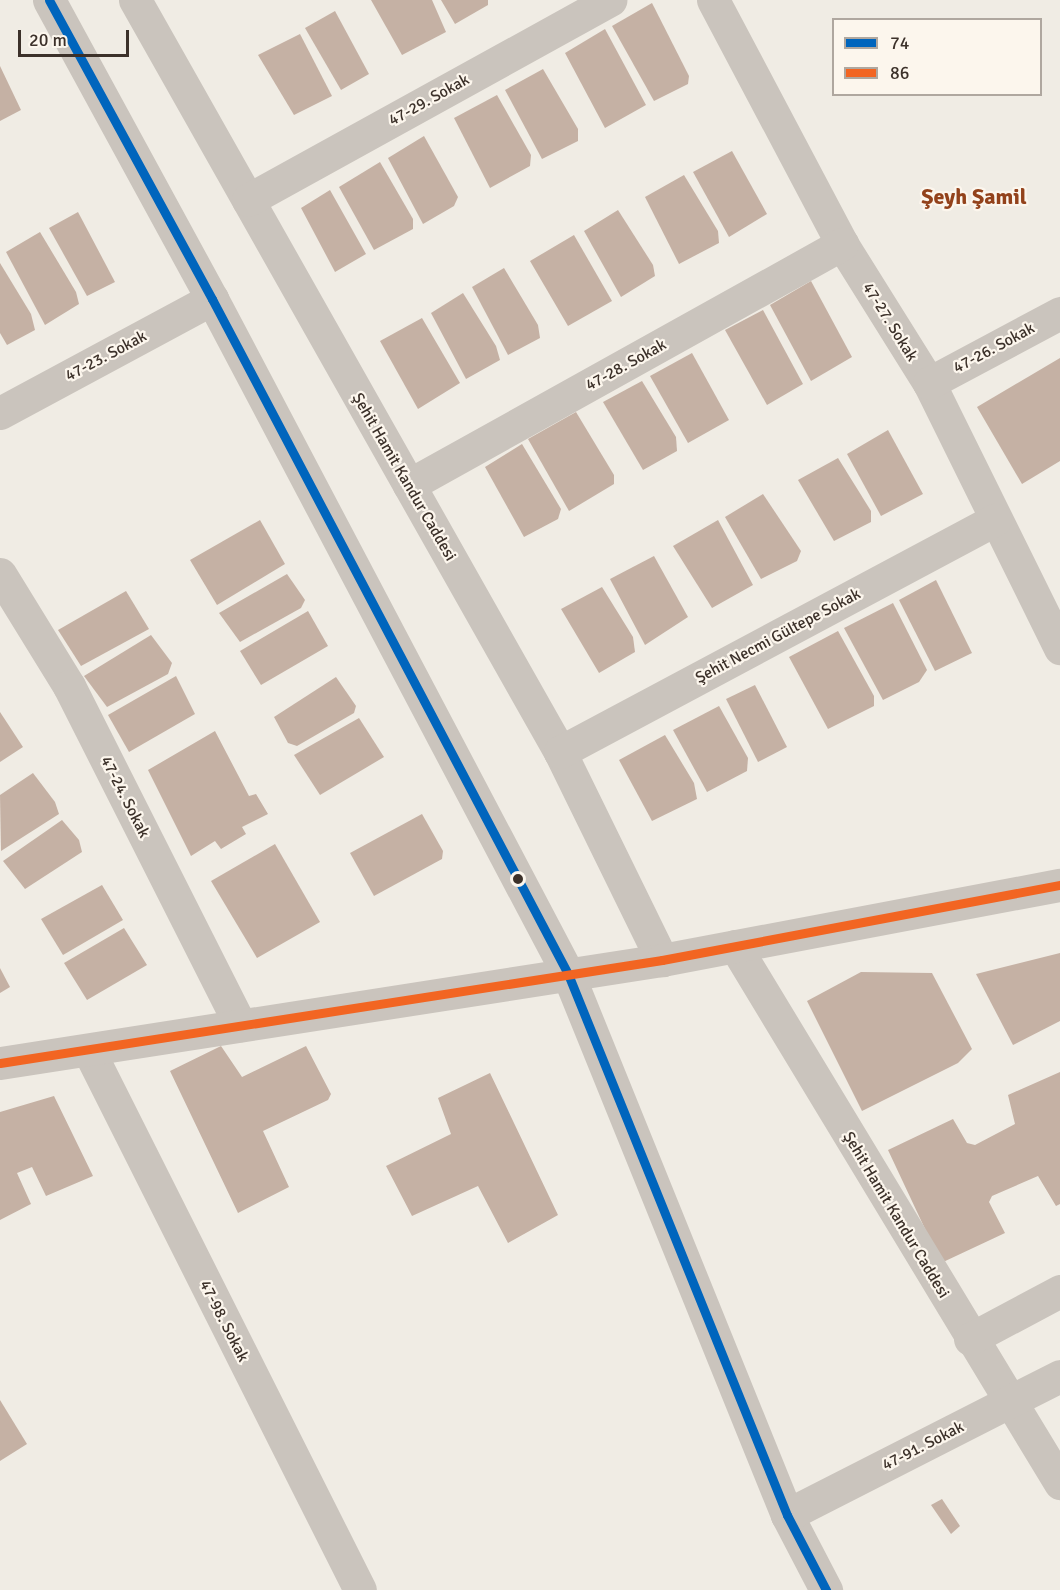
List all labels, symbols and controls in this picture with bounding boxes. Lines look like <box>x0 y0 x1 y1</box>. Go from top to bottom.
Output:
scale bar <box>21 18 132 56</box>
legend <box>832 18 1042 96</box>
text: 20 m <box>29 29 67 51</box>
text: 74 <box>890 32 909 54</box>
text: 86 <box>890 62 909 84</box>
street label: 47-29. Sokak <box>385 70 473 130</box>
district label: Şeyh Şamil <box>921 184 1027 210</box>
street label: 47-27. Sokak <box>858 279 922 365</box>
street label: 47-26. Sokak <box>950 319 1038 377</box>
street label: 47-23. Sokak <box>62 327 150 385</box>
street label: 47-28. Sokak <box>582 335 670 395</box>
street label: Şehit Hamit Kandur Caddesi <box>348 390 460 564</box>
street label: Şehit Necmi Gültepe Sokak <box>692 584 864 688</box>
street label: 47-24. Sokak <box>96 753 154 841</box>
unlabelled marker <box>512 873 524 885</box>
street label: Şehit Hamit Kandur Caddesi <box>839 1128 953 1302</box>
street label: 47-98. Sokak <box>195 1277 253 1365</box>
street label: 47-91. Sokak <box>879 1417 967 1475</box>

